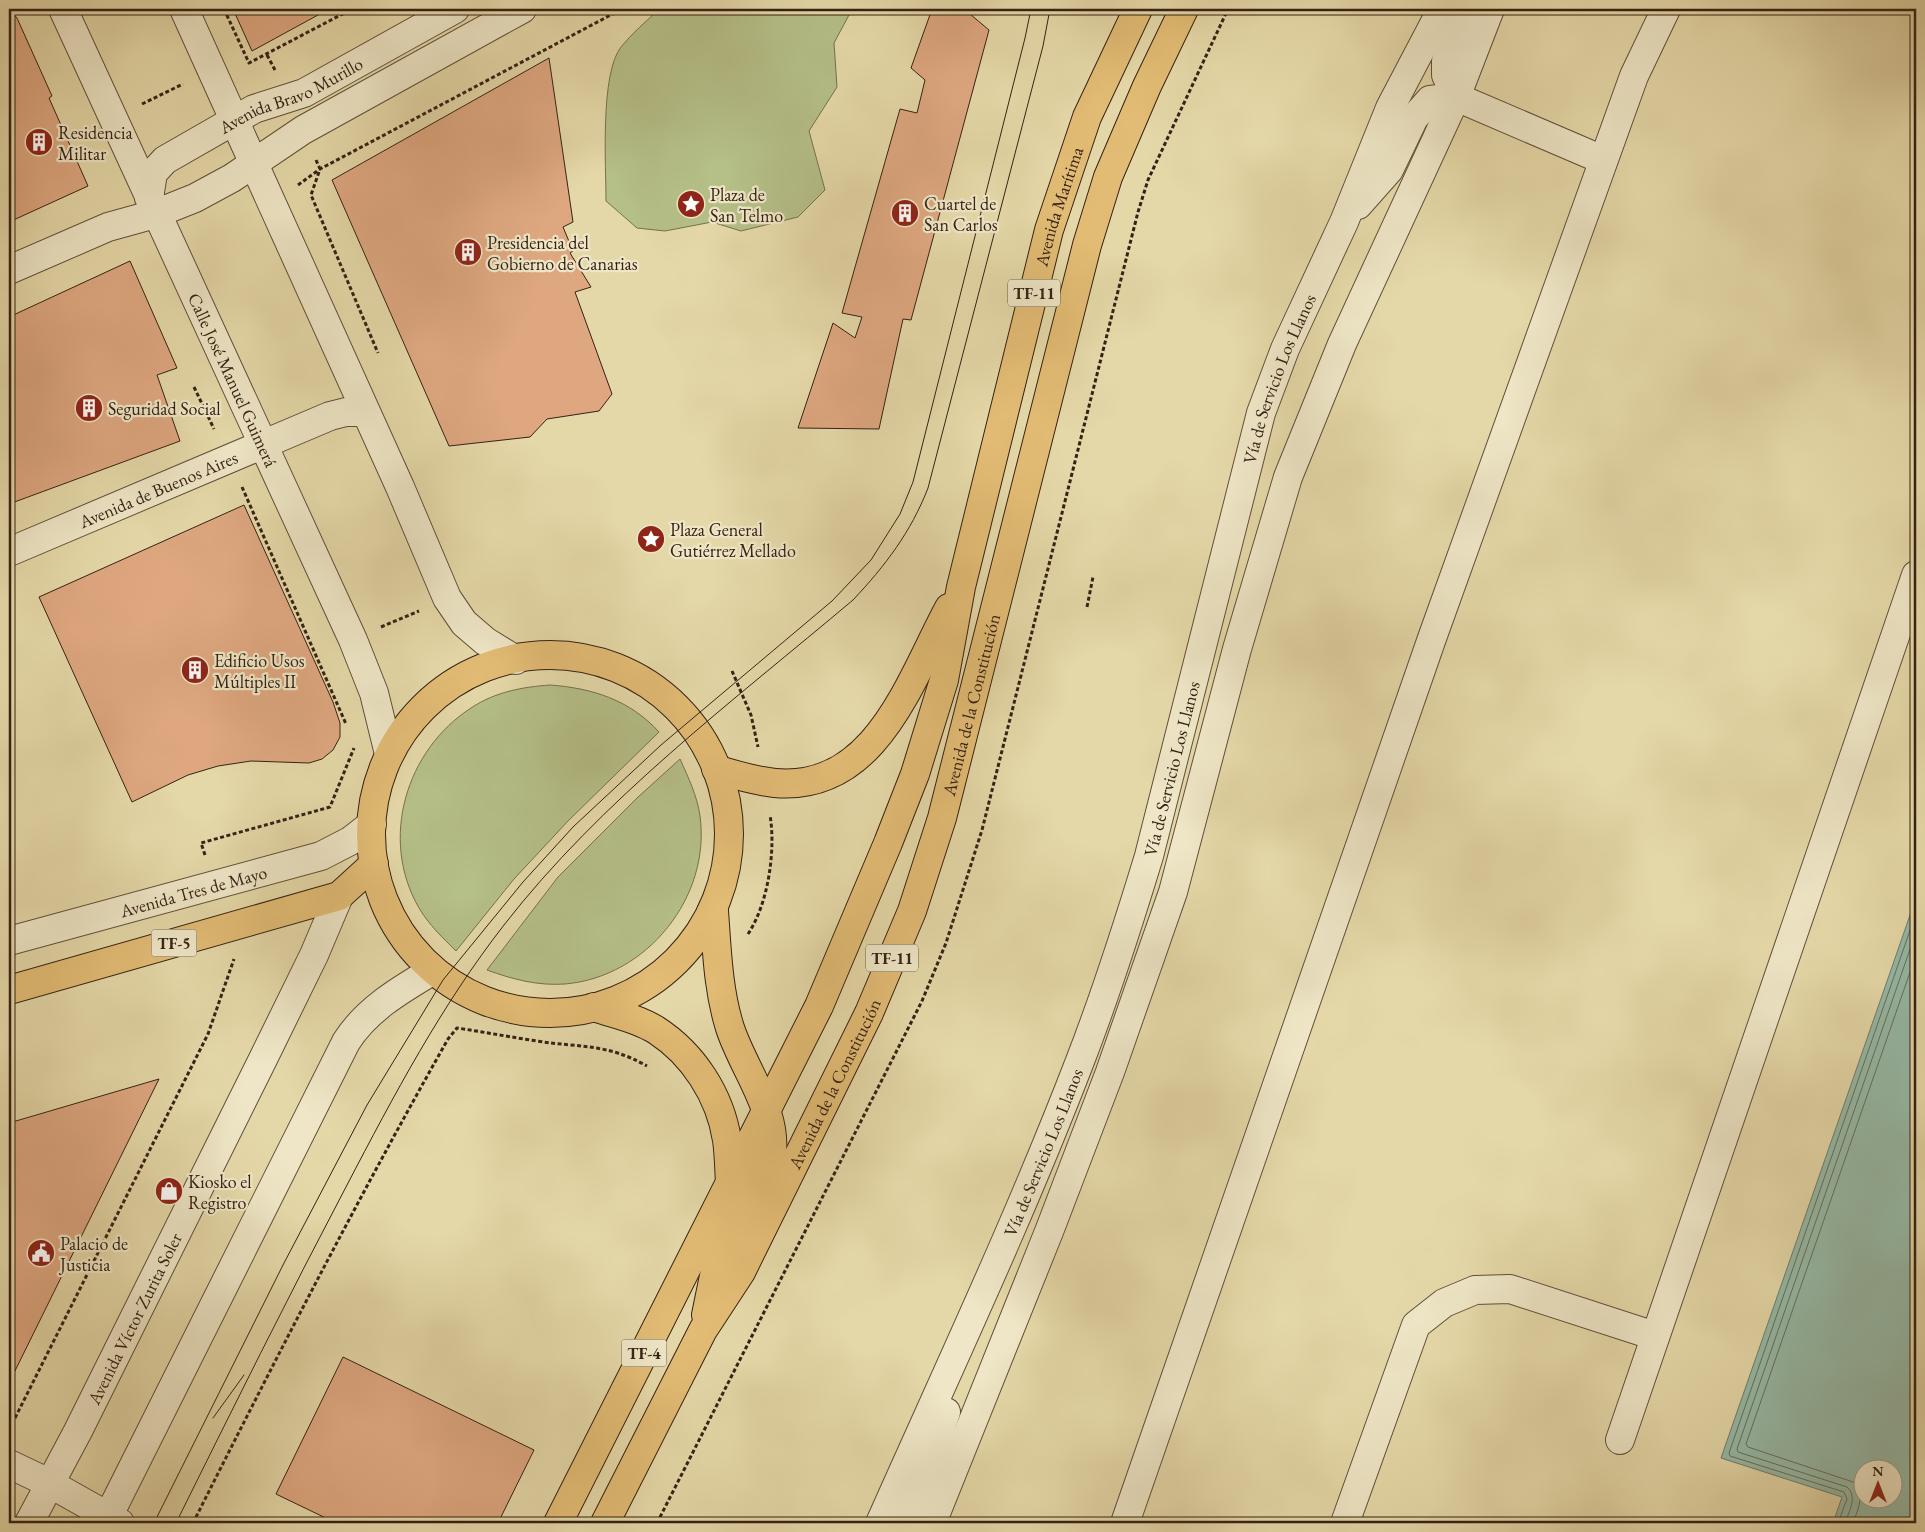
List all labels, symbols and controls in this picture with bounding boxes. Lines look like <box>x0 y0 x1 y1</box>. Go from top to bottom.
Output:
street label: Avenida Bravo Murillo <box>214 51 367 139</box>
place label: Residencia Militar <box>58 121 133 165</box>
building icon: Residencia Militar <box>24 127 54 157</box>
street label: Avenida Marítima <box>1029 143 1088 270</box>
place label: Plaza de San Telmo <box>710 183 783 227</box>
place icon: Plaza de San Telmo <box>676 189 706 219</box>
place label: Cuartel de San Carlos <box>924 192 998 236</box>
building icon: Cuartel de San Carlos <box>890 198 920 228</box>
place label: Presidencia del Gobierno de Canarias <box>487 231 638 275</box>
building icon: Presidencia del Gobierno de Canarias <box>453 237 483 267</box>
road number: TF-11 <box>1008 280 1060 306</box>
street label: Calle José Manuel Guimerá <box>183 289 284 471</box>
street label: Vía de Servicio Los Llanos <box>1237 290 1321 466</box>
building icon: Seguridad Social <box>74 393 104 423</box>
place label: Seguridad Social <box>108 397 221 420</box>
street label: Avenida de Buenos Aires <box>74 445 241 533</box>
place label: Plaza General Gutiérrez Mellado <box>670 518 796 562</box>
place icon: Plaza General Gutiérrez Mellado <box>636 524 666 554</box>
street label: Avenida de la Constitución <box>936 611 1005 799</box>
place label: Edificio Usos Múltiples II <box>214 649 305 693</box>
building icon: Edificio Usos Múltiples II <box>180 655 210 685</box>
street label: Vía de Servicio Los Llanos <box>1138 678 1204 859</box>
street label: Avenida Tres de Mayo <box>116 860 269 922</box>
road number: TF-5 <box>152 930 196 956</box>
road number: TF-11 <box>866 944 918 971</box>
street label: Avenida de la Constitución <box>782 995 886 1173</box>
street label: Vía de Servicio Los Llanos <box>998 1065 1088 1240</box>
place label: Kiosko el Registro <box>188 1170 252 1214</box>
shop icon: Kiosko el Registro <box>154 1176 184 1206</box>
street label: Avenida Víctor Zurita Soler <box>81 1229 186 1409</box>
place label: Palacio de Justicia <box>58 1232 128 1276</box>
public building icon: Palacio de Justicia <box>26 1238 56 1268</box>
road number: TF-4 <box>622 1340 666 1366</box>
north arrow <box>1852 1460 1902 1510</box>
text: N <box>1872 1462 1884 1480</box>

